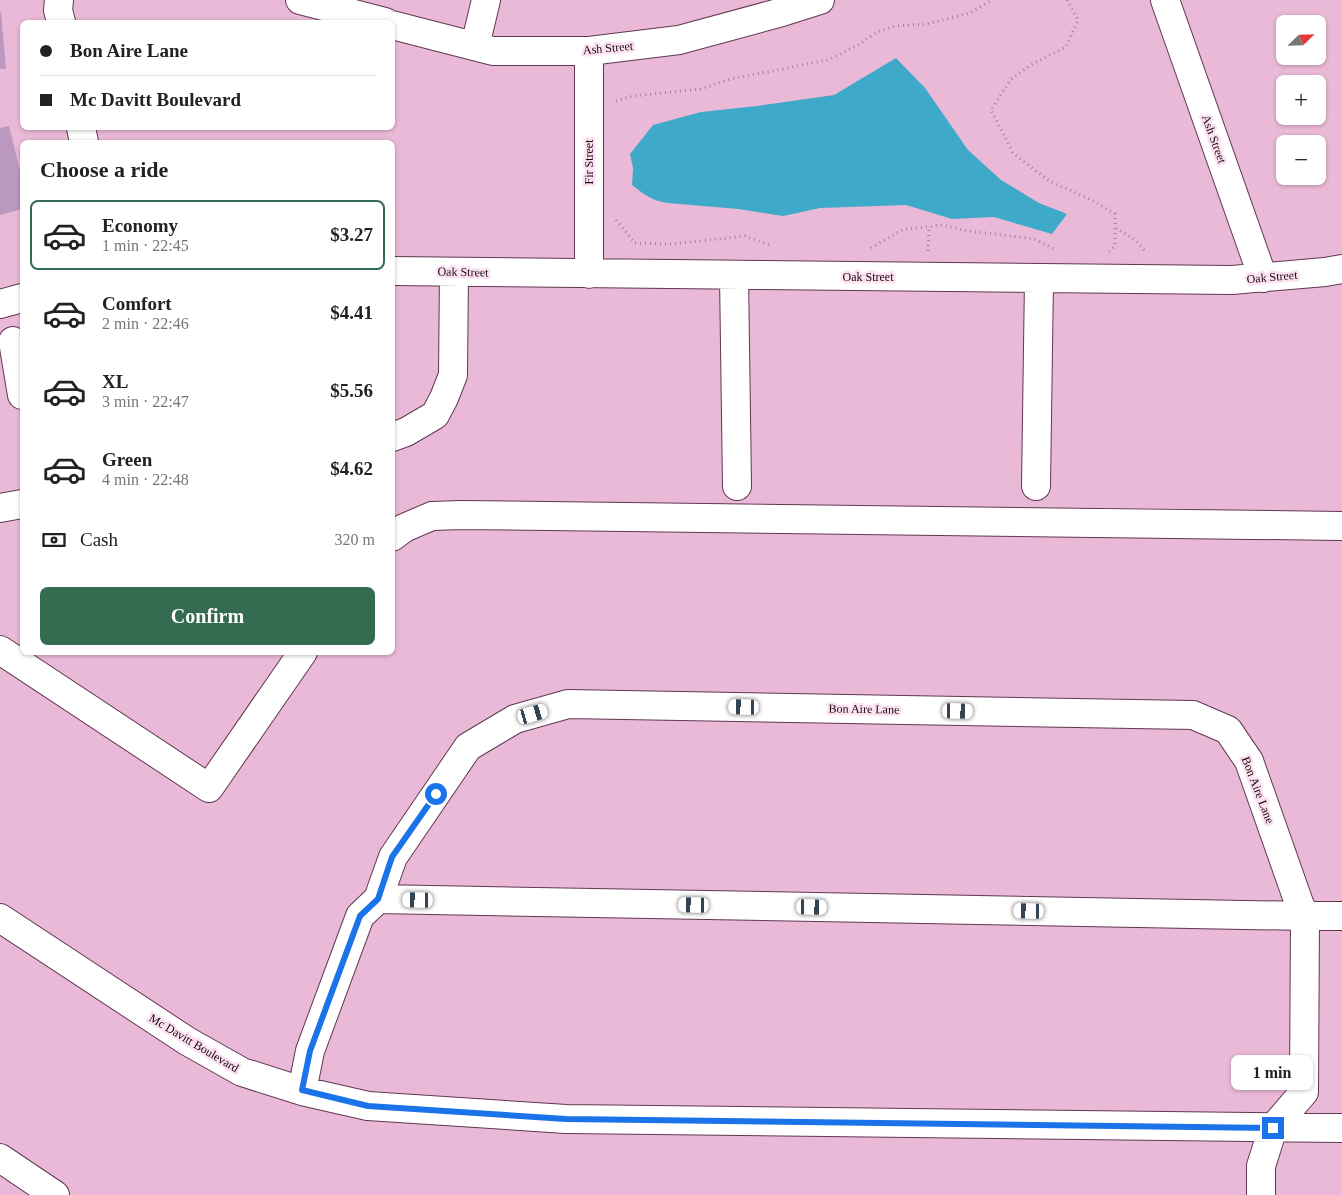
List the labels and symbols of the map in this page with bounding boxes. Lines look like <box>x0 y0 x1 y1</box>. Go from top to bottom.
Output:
north arrow <box>1276 15 1326 65</box>
street label: Ash Street <box>582 39 634 57</box>
street label: Ash Street <box>1199 113 1229 166</box>
street label: Fir Street <box>582 139 596 185</box>
street label: Oak Street <box>437 265 489 279</box>
street label: Oak Street <box>1246 268 1299 286</box>
street label: Oak Street <box>843 270 894 284</box>
car <box>728 699 759 715</box>
street label: Bon Aire Lane <box>829 701 899 717</box>
car <box>516 703 549 725</box>
car <box>942 703 973 719</box>
street label: Bon Aire Lane <box>1239 755 1277 825</box>
route start <box>425 783 447 805</box>
car <box>402 892 433 908</box>
car <box>678 897 709 913</box>
car <box>796 899 827 915</box>
car <box>1013 903 1044 919</box>
street label: Mc Davitt Boulevard <box>147 1011 241 1075</box>
callout: 1 min <box>1232 1056 1314 1090</box>
route end <box>1262 1117 1284 1139</box>

